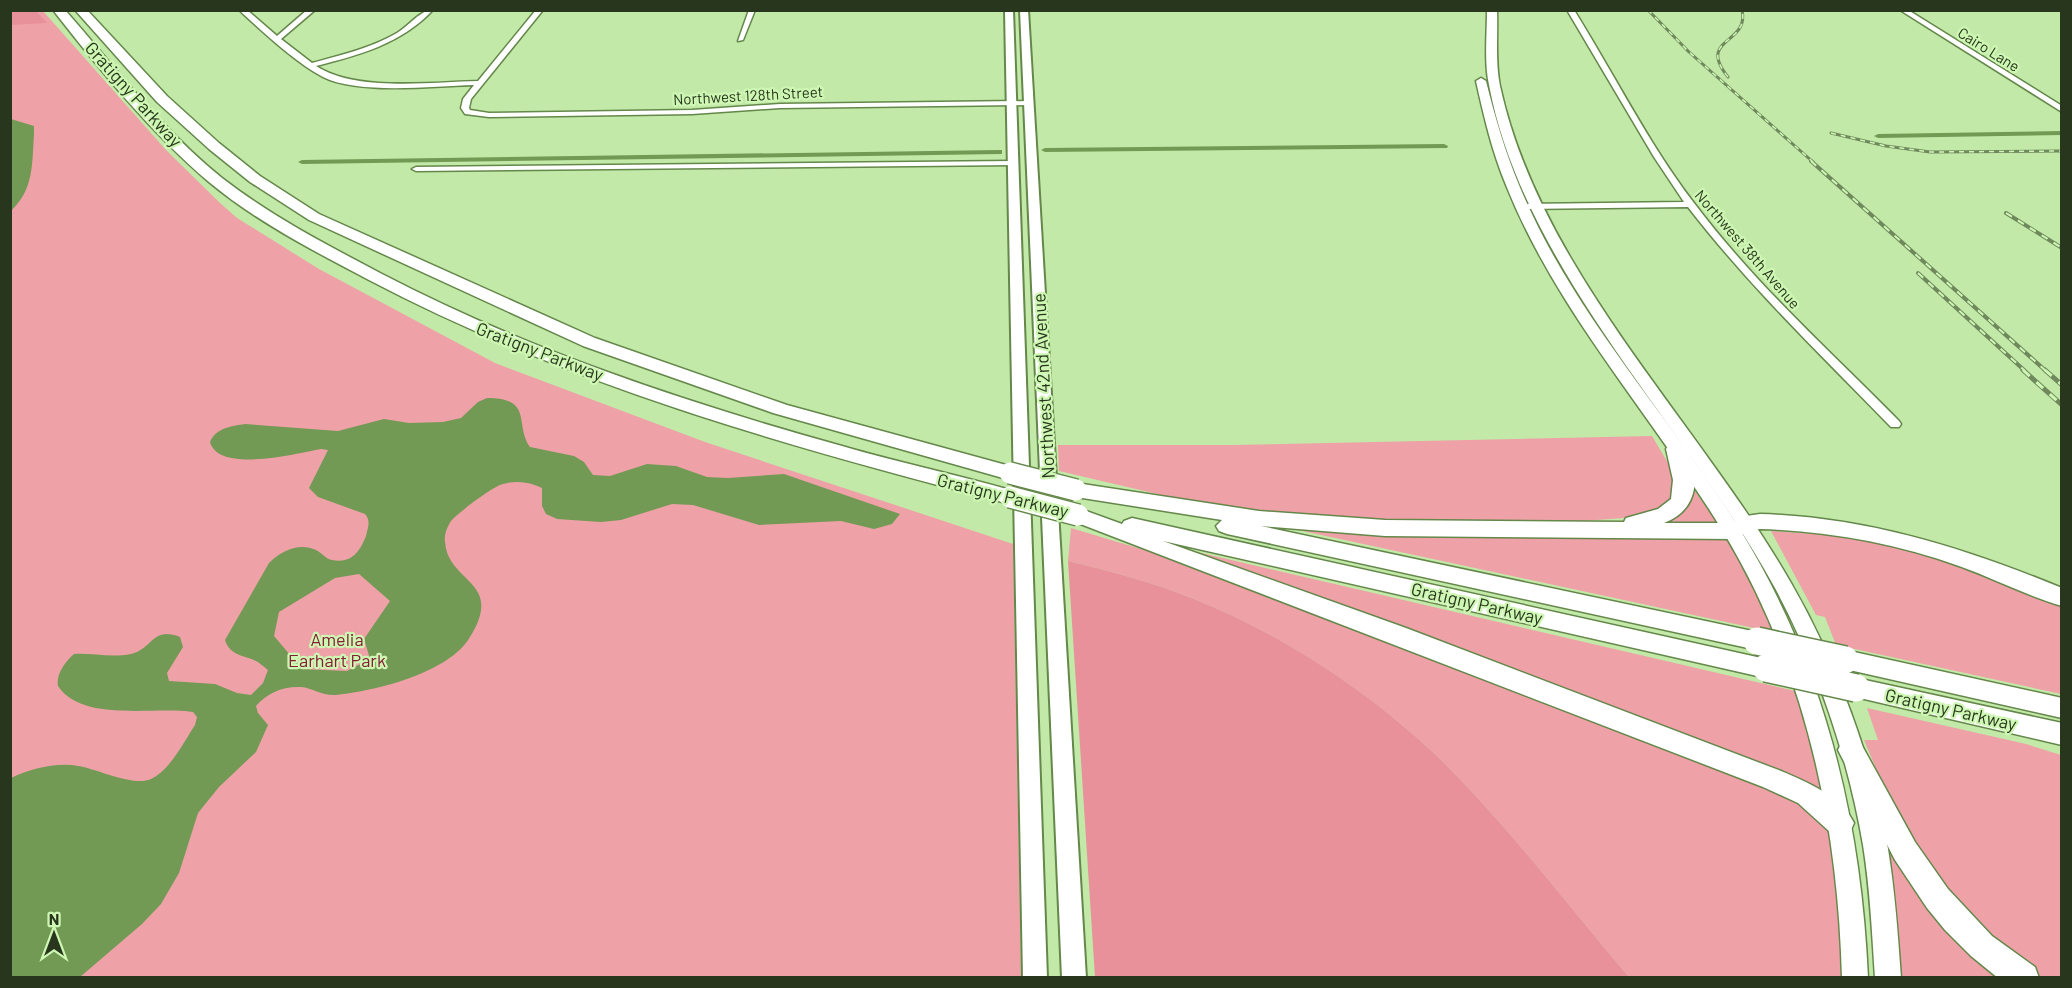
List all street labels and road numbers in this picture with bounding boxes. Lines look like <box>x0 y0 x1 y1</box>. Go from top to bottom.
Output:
street label: Cairo Lane <box>1955 23 2023 75</box>
street label: Gratigny Parkway <box>81 37 187 151</box>
street label: Northwest 128th Street <box>673 82 823 108</box>
street label: Northwest 38th Avenue <box>1692 186 1804 312</box>
street label: Northwest 42nd Avenue <box>1027 293 1059 479</box>
street label: Gratigny Parkway <box>473 317 607 385</box>
street label: Gratigny Parkway <box>935 468 1071 522</box>
street label: Gratigny Parkway <box>1409 577 1545 629</box>
street label: Gratigny Parkway <box>1883 683 2019 735</box>

